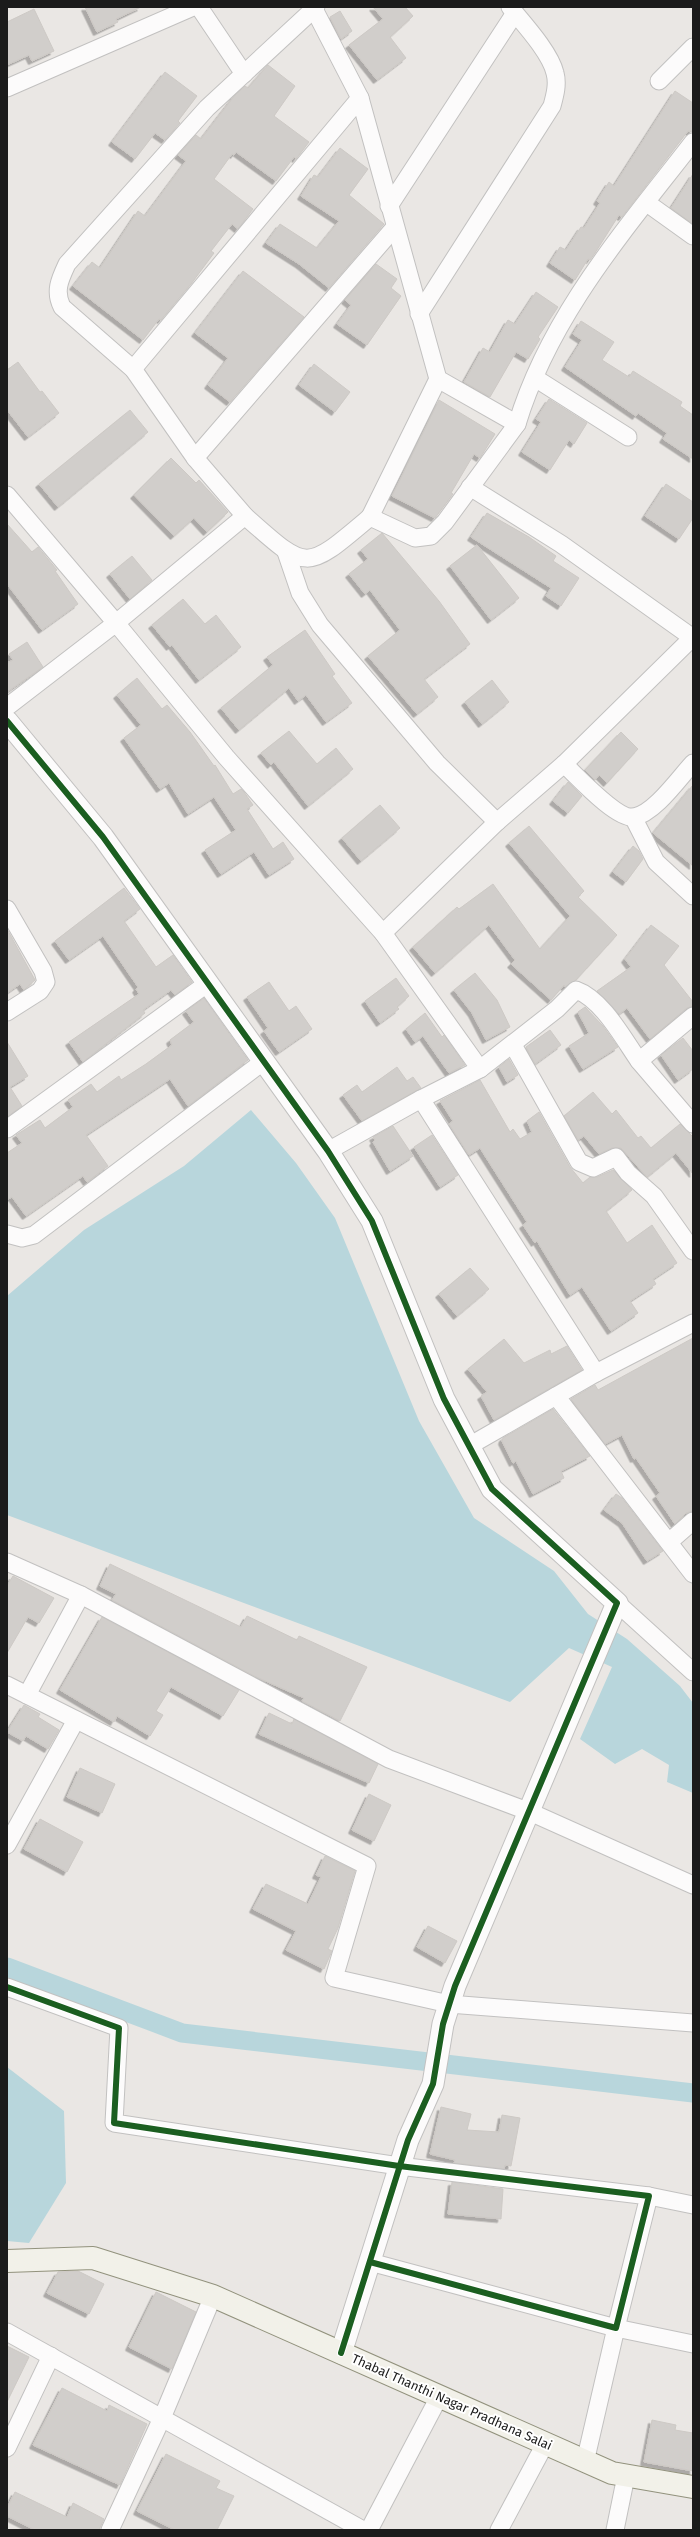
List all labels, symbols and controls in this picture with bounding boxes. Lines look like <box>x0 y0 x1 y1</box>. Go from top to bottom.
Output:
street label: Thabal Thanthi Nagar Pradhana Salai <box>350 2351 554 2453</box>

